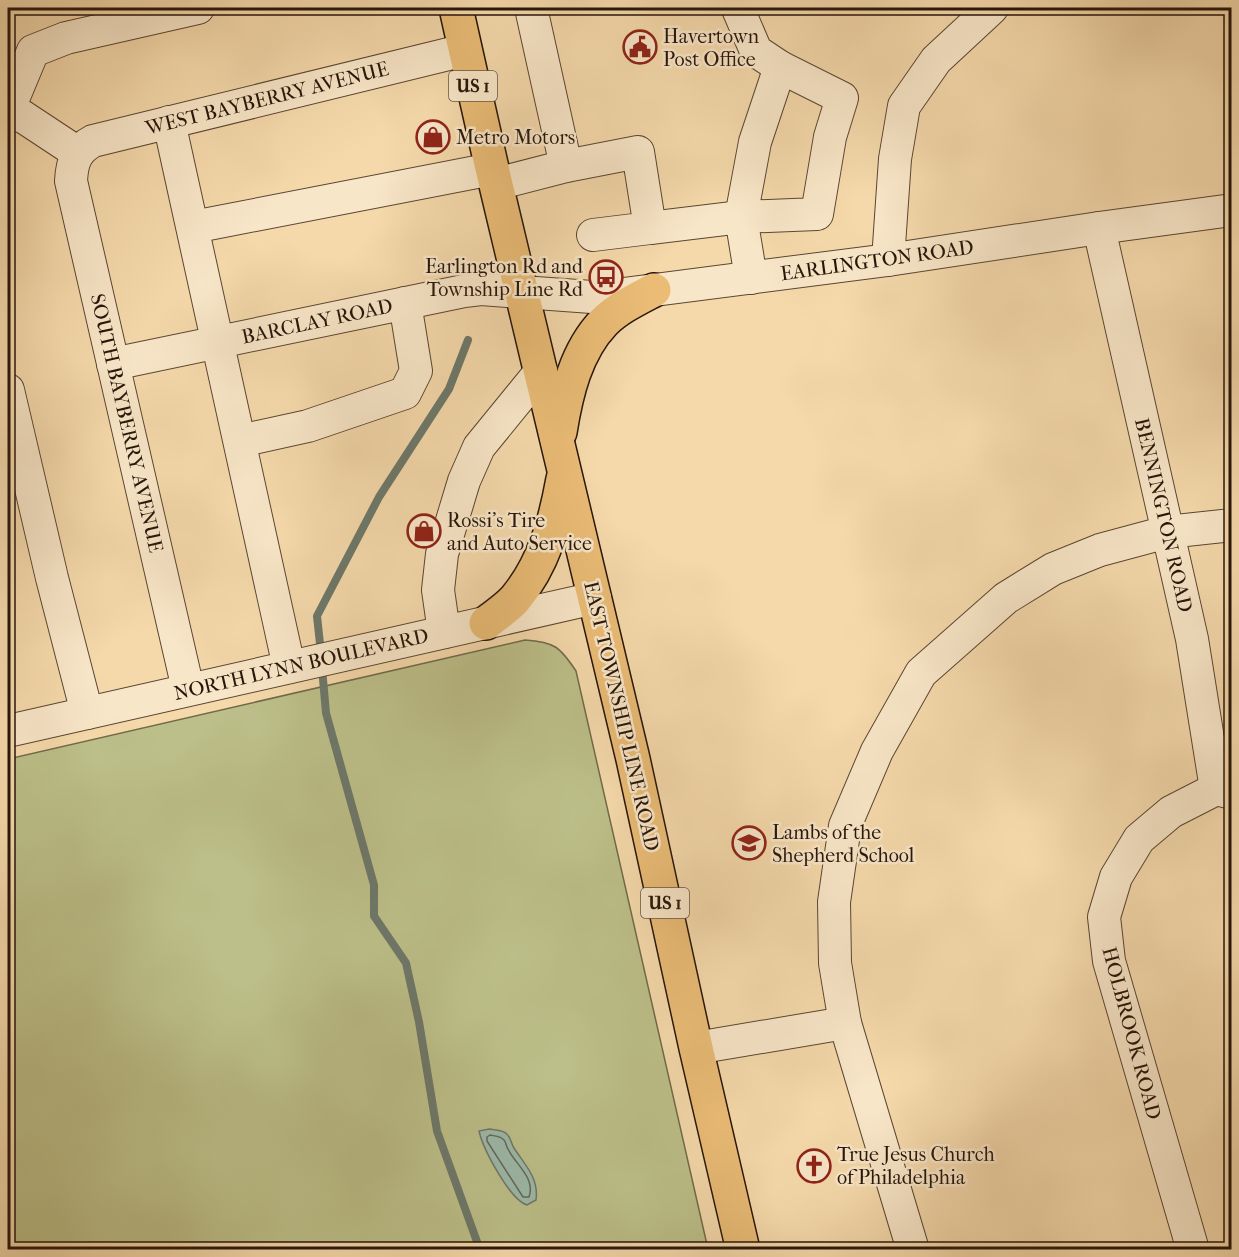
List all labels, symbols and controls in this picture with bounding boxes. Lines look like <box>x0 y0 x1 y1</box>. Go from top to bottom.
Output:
place label: Havertown Post Office <box>663 25 760 71</box>
public building icon: Havertown Post Office <box>622 29 658 65</box>
street label: WEST BAYBERRY AVENUE <box>142 57 391 140</box>
road number: US 1 <box>449 71 497 101</box>
shop icon: Metro Motors <box>415 119 451 155</box>
place label: Metro Motors <box>456 126 575 149</box>
street label: EARLINGTON ROAD <box>779 236 975 285</box>
place label: Earlington Rd and Township Line Rd <box>425 255 584 301</box>
bus stop icon: Earlington Rd and Township Line Rd <box>588 259 624 295</box>
street label: SOUTH BAYBERRY AVENUE <box>86 291 168 555</box>
street label: BARCLAY ROAD <box>240 294 395 349</box>
street label: BENNINGTON ROAD <box>1130 416 1197 614</box>
place label: Rossi's Tire and Auto Service <box>447 509 592 555</box>
shop icon: Rossi's Tire and Auto Service <box>406 513 442 549</box>
street label: EAST TOWNSHIP LINE ROAD <box>579 579 664 853</box>
street label: NORTH LYNN BOULEVARD <box>172 624 431 705</box>
place label: Lambs of the Shepherd School <box>772 821 915 867</box>
school or university icon: Lambs of the Shepherd School <box>731 825 767 861</box>
road number: US 1 <box>641 888 689 918</box>
street label: HOLBROOK ROAD <box>1097 944 1166 1122</box>
place label: True Jesus Church of Philadelphia <box>837 1143 995 1189</box>
church icon: True Jesus Church of Philadelphia <box>796 1148 832 1184</box>

